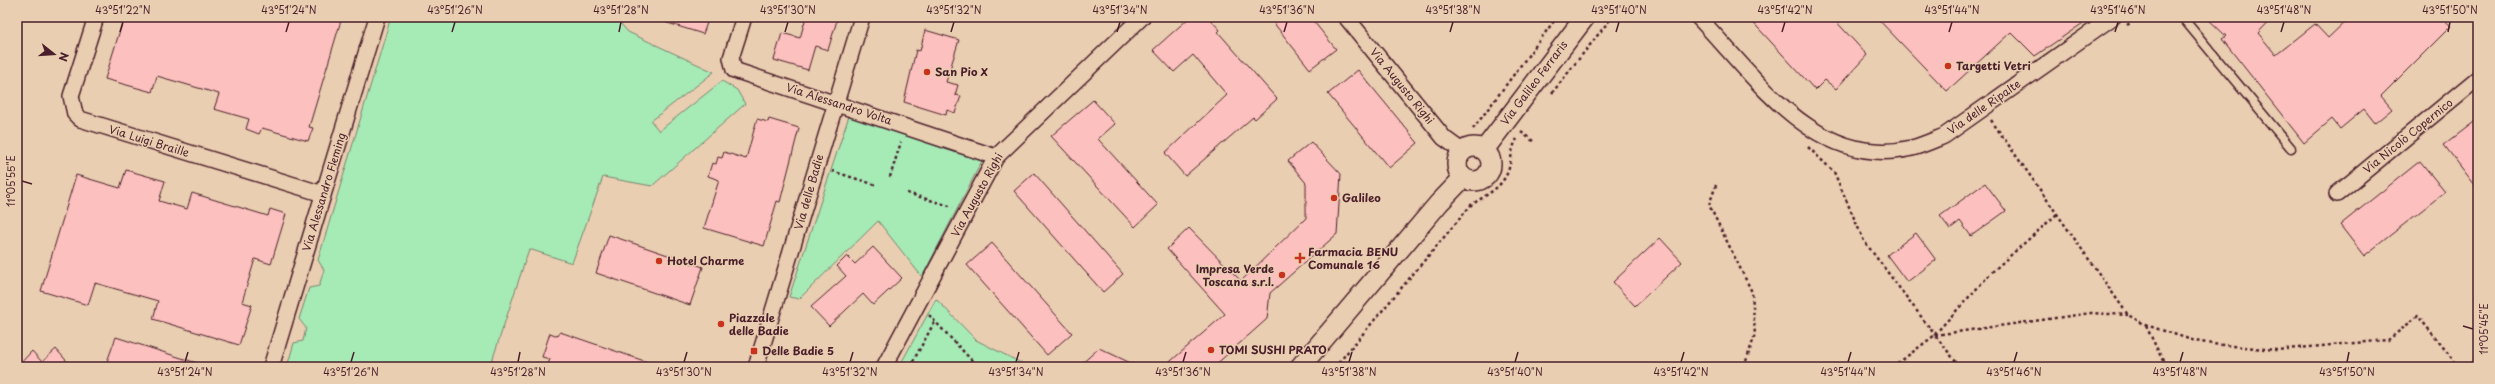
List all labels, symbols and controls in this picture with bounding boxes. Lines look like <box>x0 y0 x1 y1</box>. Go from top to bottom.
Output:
text: 43°51'22"N <box>95 2 151 17</box>
text: 43°51'24"N <box>261 2 317 17</box>
text: 43°51'26"N <box>427 2 483 17</box>
text: 43°51'28"N <box>593 2 649 17</box>
text: 43°51'30"N <box>760 2 816 17</box>
text: 43°51'32"N <box>926 2 982 17</box>
text: 43°51'34"N <box>1092 2 1148 17</box>
text: 43°51'36"N <box>1259 2 1315 17</box>
text: 43°51'38"N <box>1426 2 1481 17</box>
text: 43°51'40"N <box>1591 2 1647 17</box>
text: 43°51'42"N <box>1758 2 1813 17</box>
text: 43°51'44"N <box>1925 2 1980 17</box>
text: 43°51'46"N <box>2090 2 2146 17</box>
text: 43°51'48"N <box>2257 2 2312 17</box>
text: 43°51'50"N <box>2422 2 2478 17</box>
north arrow <box>34 34 74 74</box>
street label: Via Galileo Ferraris <box>1496 37 1571 129</box>
street label: Via Augusto Righi <box>1366 44 1439 128</box>
text: N <box>55 50 73 64</box>
place label: Targetti Vetri <box>1956 57 2031 74</box>
marker: Targetti Vetri <box>1943 61 1953 71</box>
place label: San Pio X <box>935 63 989 80</box>
marker: San Pio X <box>922 67 932 77</box>
street label: Via delle Ripalte <box>1944 75 2024 138</box>
street label: Via Alessandro Volta <box>784 78 894 129</box>
street label: Via Nicolò Copernico <box>2359 94 2456 177</box>
street label: Via Luigi Braille <box>107 120 191 161</box>
street label: Via Alessandro Fleming <box>297 130 350 253</box>
street label: Via Augusto Righi <box>946 150 1007 240</box>
street label: Via delle Badie <box>790 152 827 232</box>
text: 11°05'55"E <box>3 155 18 207</box>
place label: Galileo <box>1342 189 1381 206</box>
marker: Galileo <box>1329 193 1339 203</box>
place label: Farmacia BENU Comunale 16 <box>1308 243 1398 273</box>
place label: Hotel Charme <box>667 252 744 269</box>
marker: Farmacia BENU Comunale 16 <box>1295 253 1305 263</box>
marker: Hotel Charme <box>654 256 664 266</box>
place label: Impresa Verde Toscana s.r.l. <box>1196 260 1274 290</box>
marker: Impresa Verde Toscana s.r.l. <box>1277 270 1287 280</box>
text: 11°05'45"E <box>2476 303 2491 355</box>
place label: Piazzale delle Badie <box>729 309 789 339</box>
marker: Piazzale delle Badie <box>716 319 726 329</box>
place label: TOMI SUSHI PRATO <box>1219 341 1327 358</box>
place label: Delle Badie 5 <box>762 342 834 359</box>
marker: TOMI SUSHI PRATO <box>1206 345 1216 355</box>
marker: Delle Badie 5 <box>749 346 759 356</box>
text: 43°51'24"N <box>157 364 213 379</box>
text: 43°51'26"N <box>323 364 379 379</box>
text: 43°51'28"N <box>490 364 546 379</box>
text: 43°51'30"N <box>656 364 712 379</box>
text: 43°51'32"N <box>822 364 878 379</box>
text: 43°51'34"N <box>988 364 1044 379</box>
text: 43°51'36"N <box>1155 364 1211 379</box>
text: 43°51'38"N <box>1322 364 1377 379</box>
text: 43°51'40"N <box>1487 364 1543 379</box>
text: 43°51'42"N <box>1654 364 1709 379</box>
text: 43°51'44"N <box>1821 364 1876 379</box>
text: 43°51'46"N <box>1986 364 2042 379</box>
text: 43°51'48"N <box>2153 364 2208 379</box>
text: 43°51'50"N <box>2319 364 2375 379</box>

